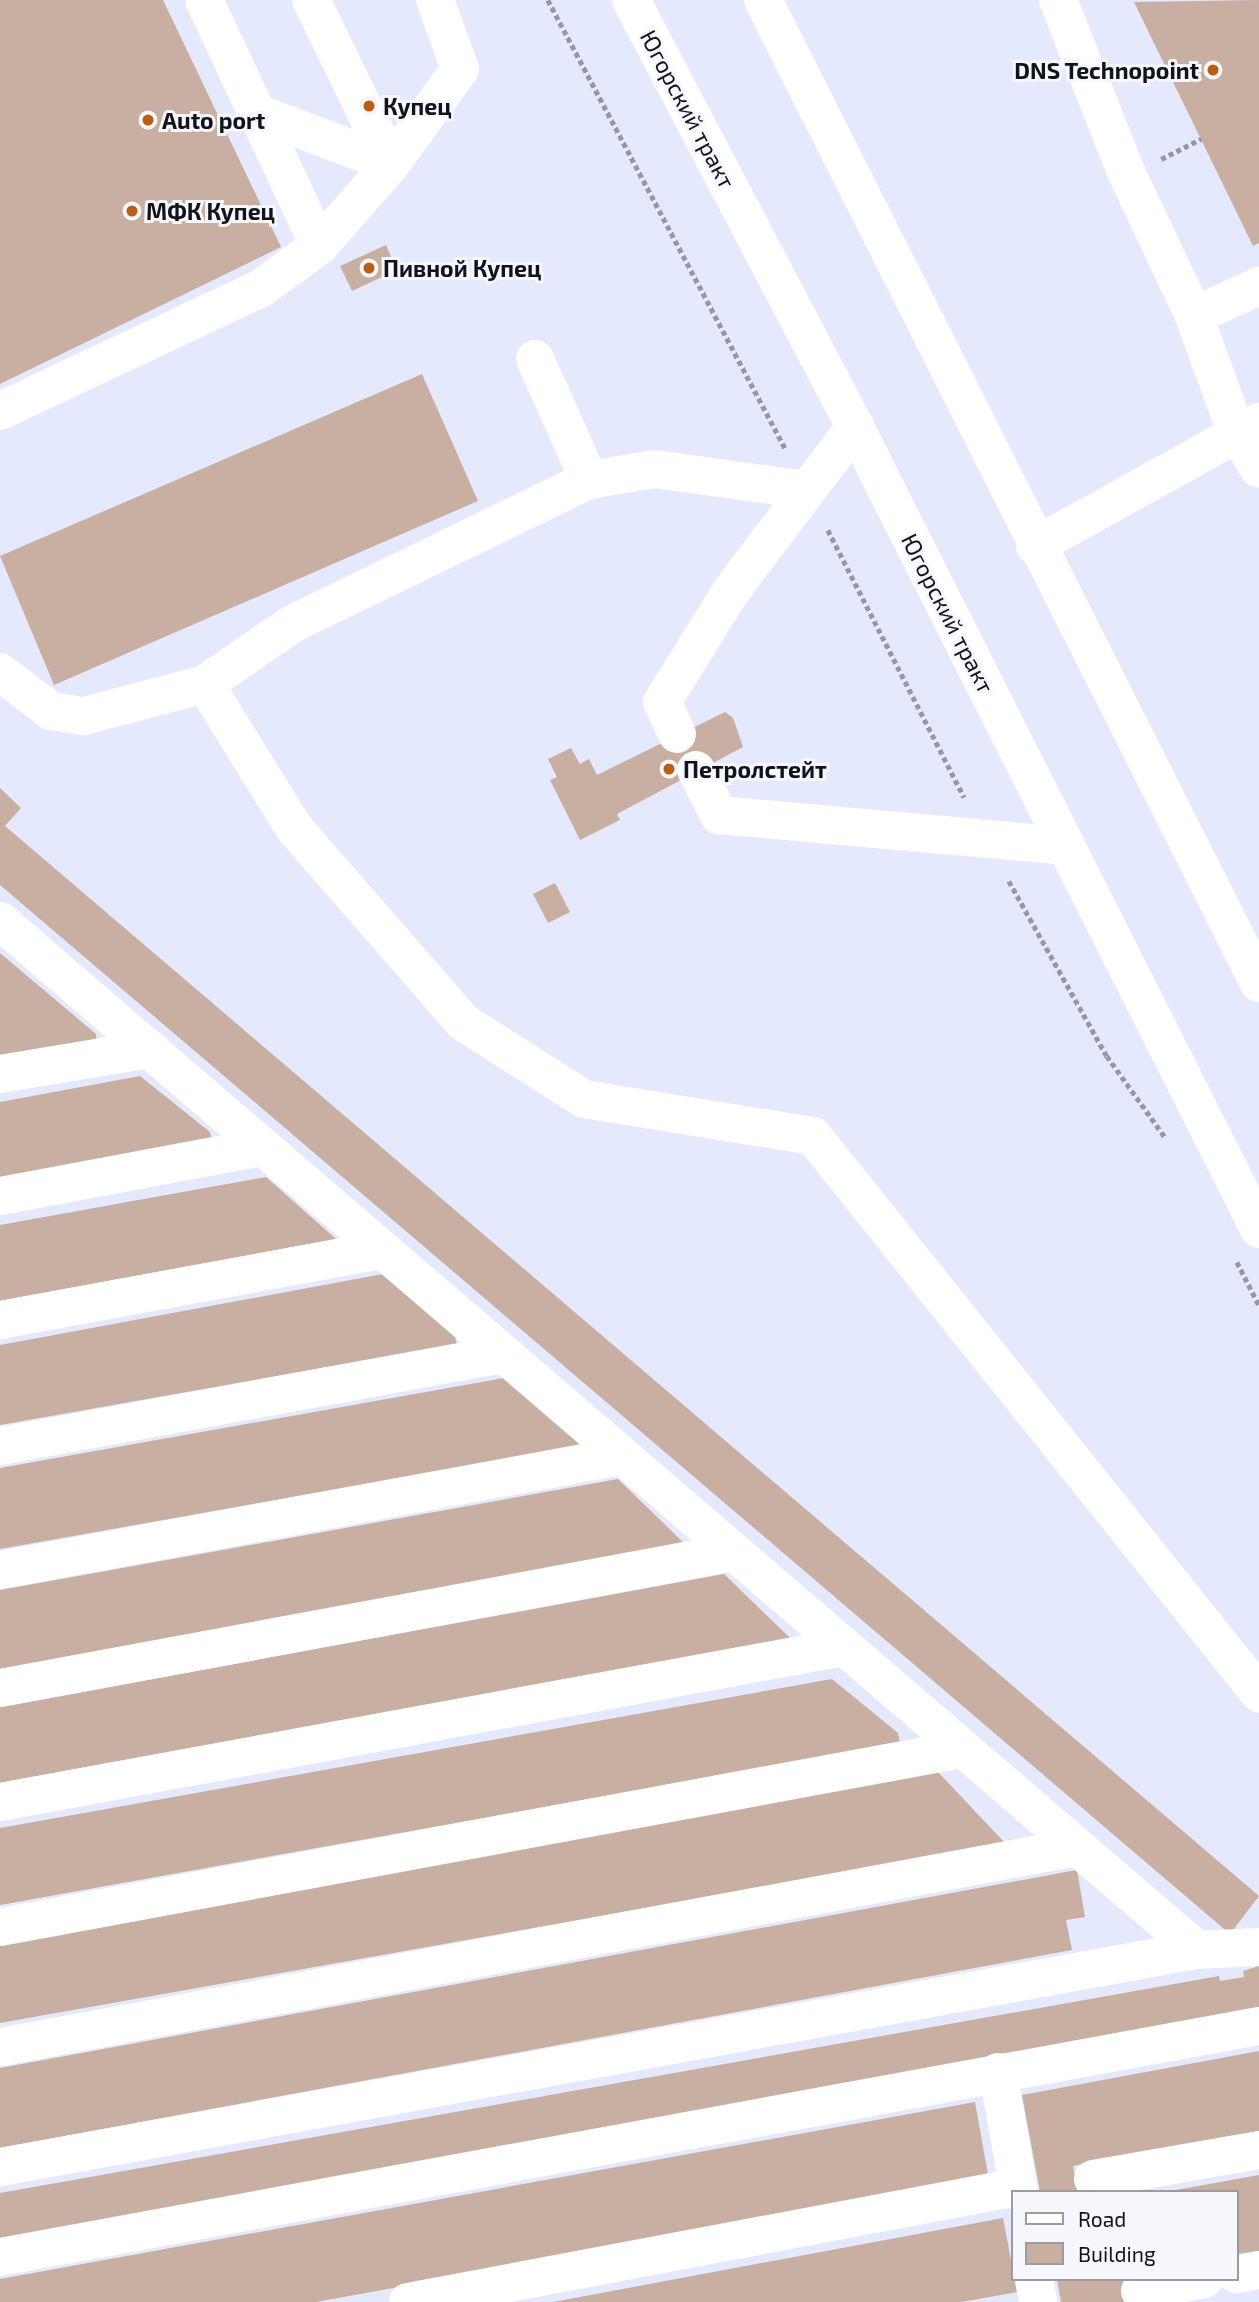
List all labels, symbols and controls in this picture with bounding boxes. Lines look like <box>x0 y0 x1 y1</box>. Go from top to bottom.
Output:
street label: Югорский тракт <box>635 25 741 193</box>
place label: DNS Technopoint <box>1014 56 1199 84</box>
marker: DNS Technopoint <box>1205 62 1221 78</box>
place label: Купец <box>383 92 452 120</box>
marker: Купец <box>361 98 377 114</box>
place label: Auto port <box>162 106 265 134</box>
marker: Auto port <box>140 112 156 128</box>
place label: МФК Купец <box>146 197 275 225</box>
marker: МФК Купец <box>124 203 140 219</box>
place label: Пивной Купец <box>383 254 541 282</box>
marker: Пивной Купец <box>361 260 377 276</box>
street label: Югорский тракт <box>896 529 1000 697</box>
place label: Петролстейт <box>683 755 827 783</box>
marker: Петролстейт <box>661 761 677 777</box>
legend <box>1010 2190 1238 2281</box>
text: Road <box>1078 2206 1126 2231</box>
text: Building <box>1078 2241 1156 2266</box>

